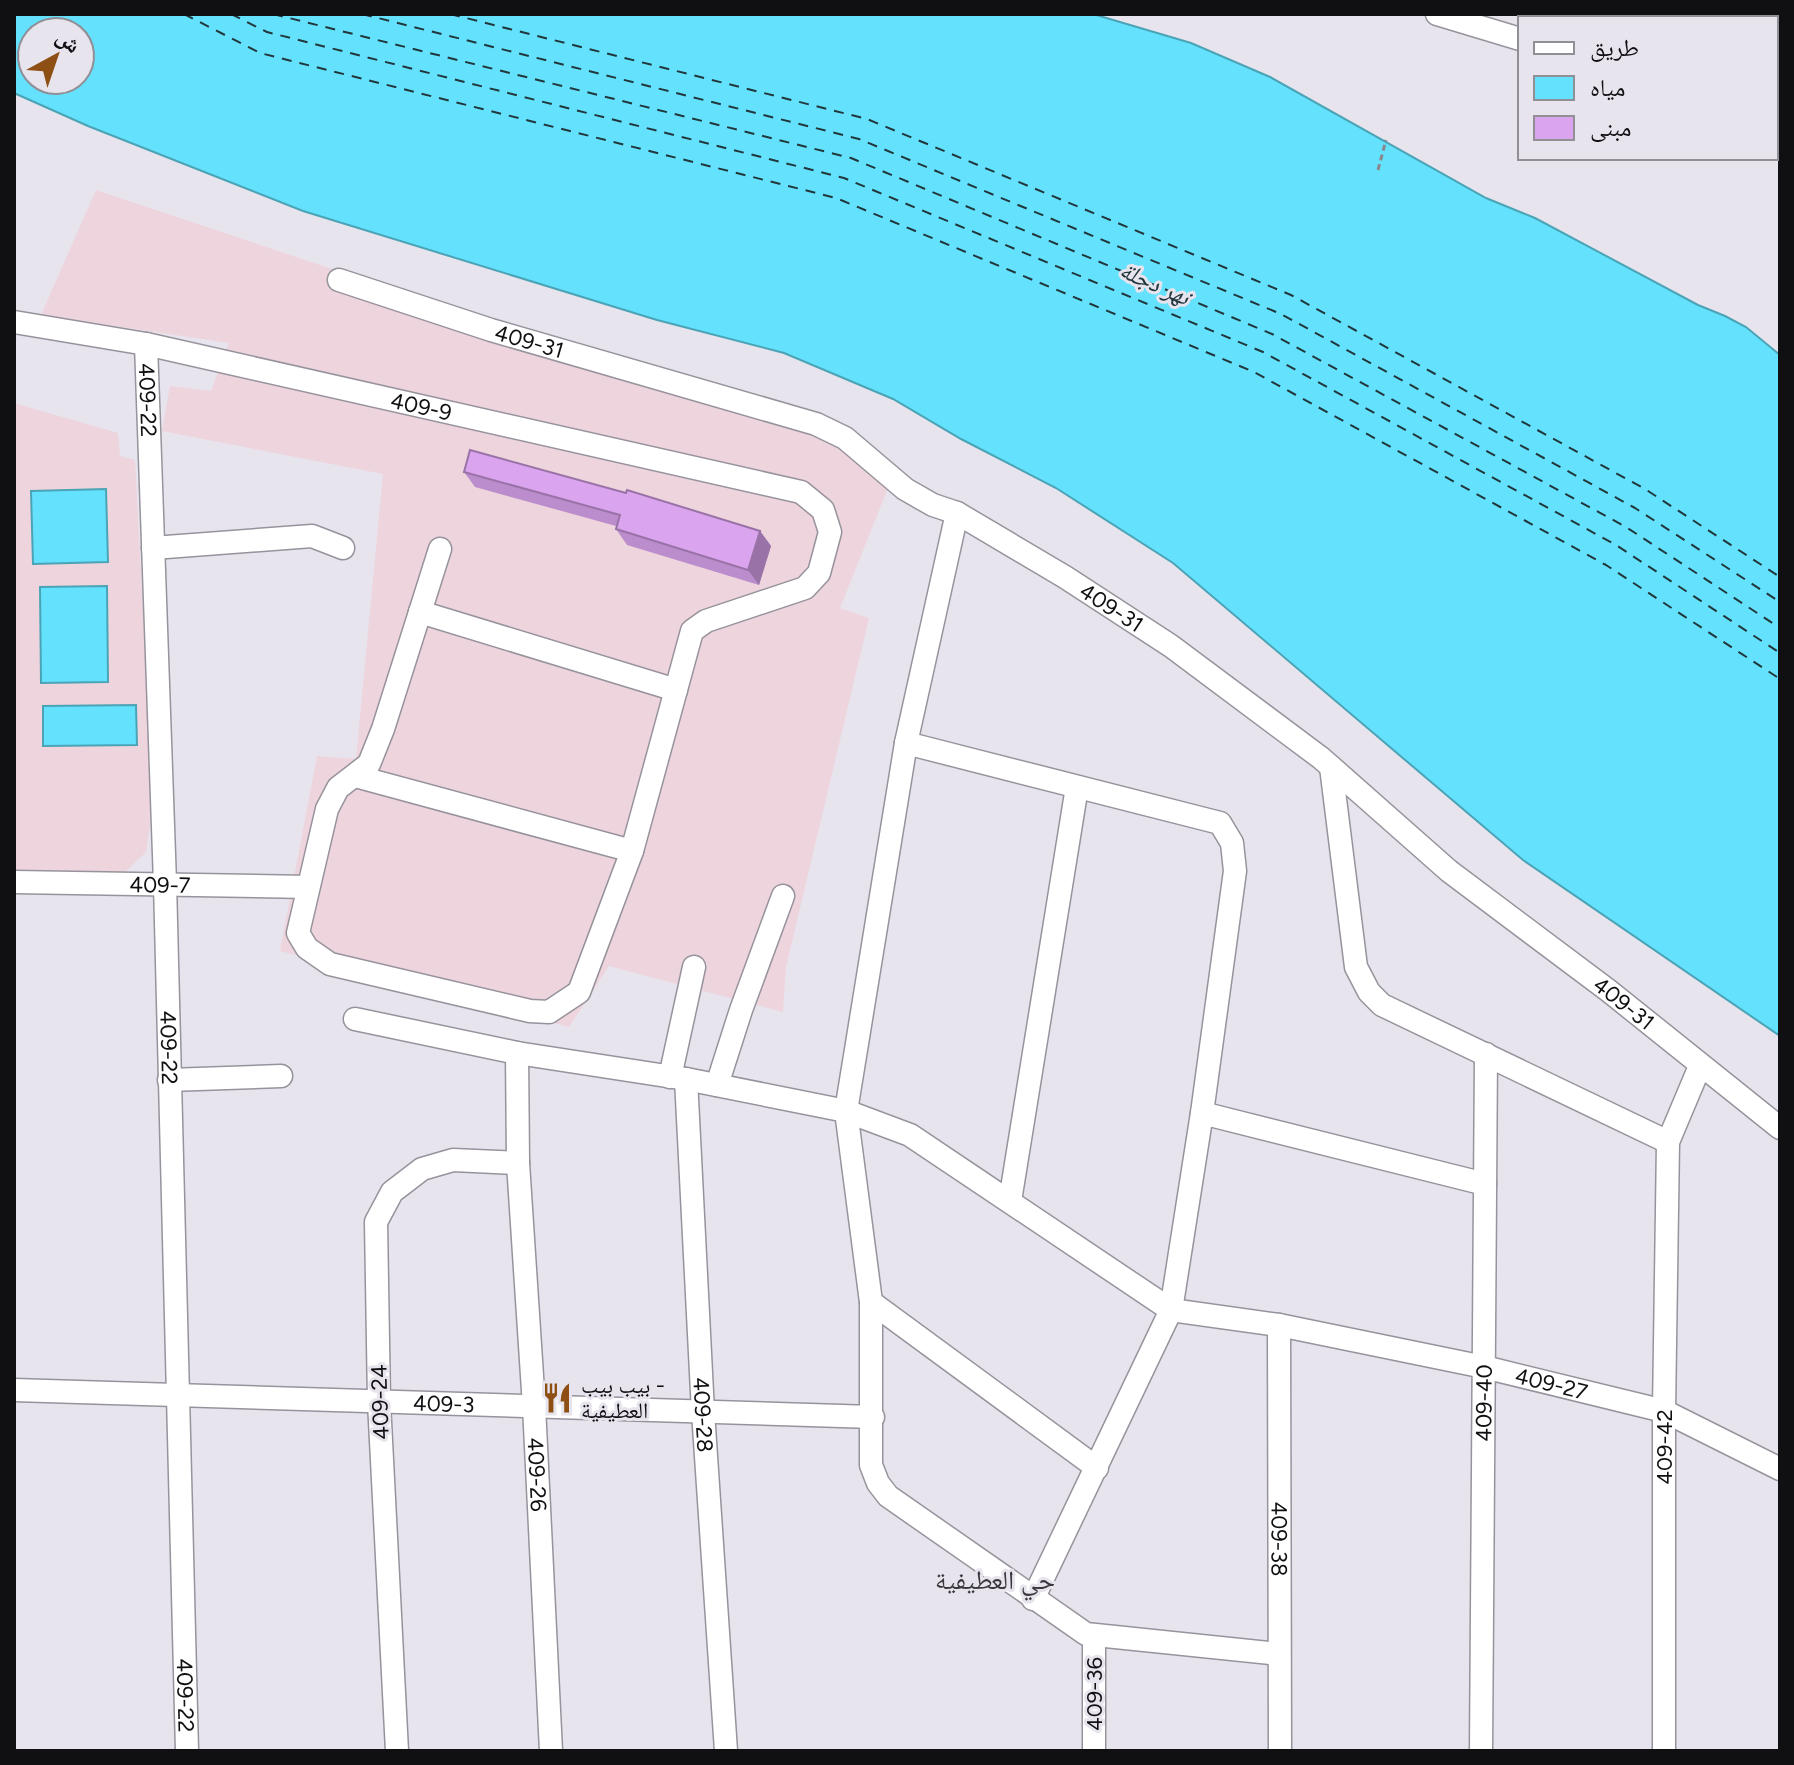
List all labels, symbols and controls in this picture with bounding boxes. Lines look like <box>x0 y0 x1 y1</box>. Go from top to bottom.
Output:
north arrow <box>16 16 96 96</box>
legend <box>1518 16 1778 160</box>
text: ش <box>51 23 86 59</box>
text: طريق <box>1590 33 1639 62</box>
text: مياه <box>1590 73 1625 102</box>
text: مبنى <box>1590 113 1631 142</box>
water label: نهر دجلة <box>1116 255 1198 313</box>
street label: 409-31 <box>492 318 567 364</box>
street label: 409-22 <box>133 362 163 437</box>
street label: 409-9 <box>388 386 454 426</box>
street label: 409-31 <box>1075 577 1149 638</box>
street label: 409-7 <box>129 870 191 899</box>
street label: 409-31 <box>1588 971 1660 1036</box>
street label: 409-22 <box>155 1010 184 1085</box>
street label: 409-27 <box>1513 1362 1591 1405</box>
street label: 409-24 <box>365 1364 395 1440</box>
street label: 409-40 <box>1470 1364 1497 1442</box>
place label: بيب بيب - العطيفية <box>581 1372 665 1424</box>
street label: 409-28 <box>688 1376 719 1453</box>
restaurant icon: بيب بيب - العطيفية <box>540 1381 574 1415</box>
street label: 409-3 <box>413 1389 475 1418</box>
street label: 409-42 <box>1651 1409 1678 1485</box>
street label: 409-26 <box>522 1437 553 1512</box>
street label: 409-38 <box>1266 1502 1293 1576</box>
district label: حي العطيفية <box>935 1564 1055 1601</box>
street label: 409-36 <box>1081 1657 1108 1731</box>
street label: 409-22 <box>171 1658 200 1733</box>

